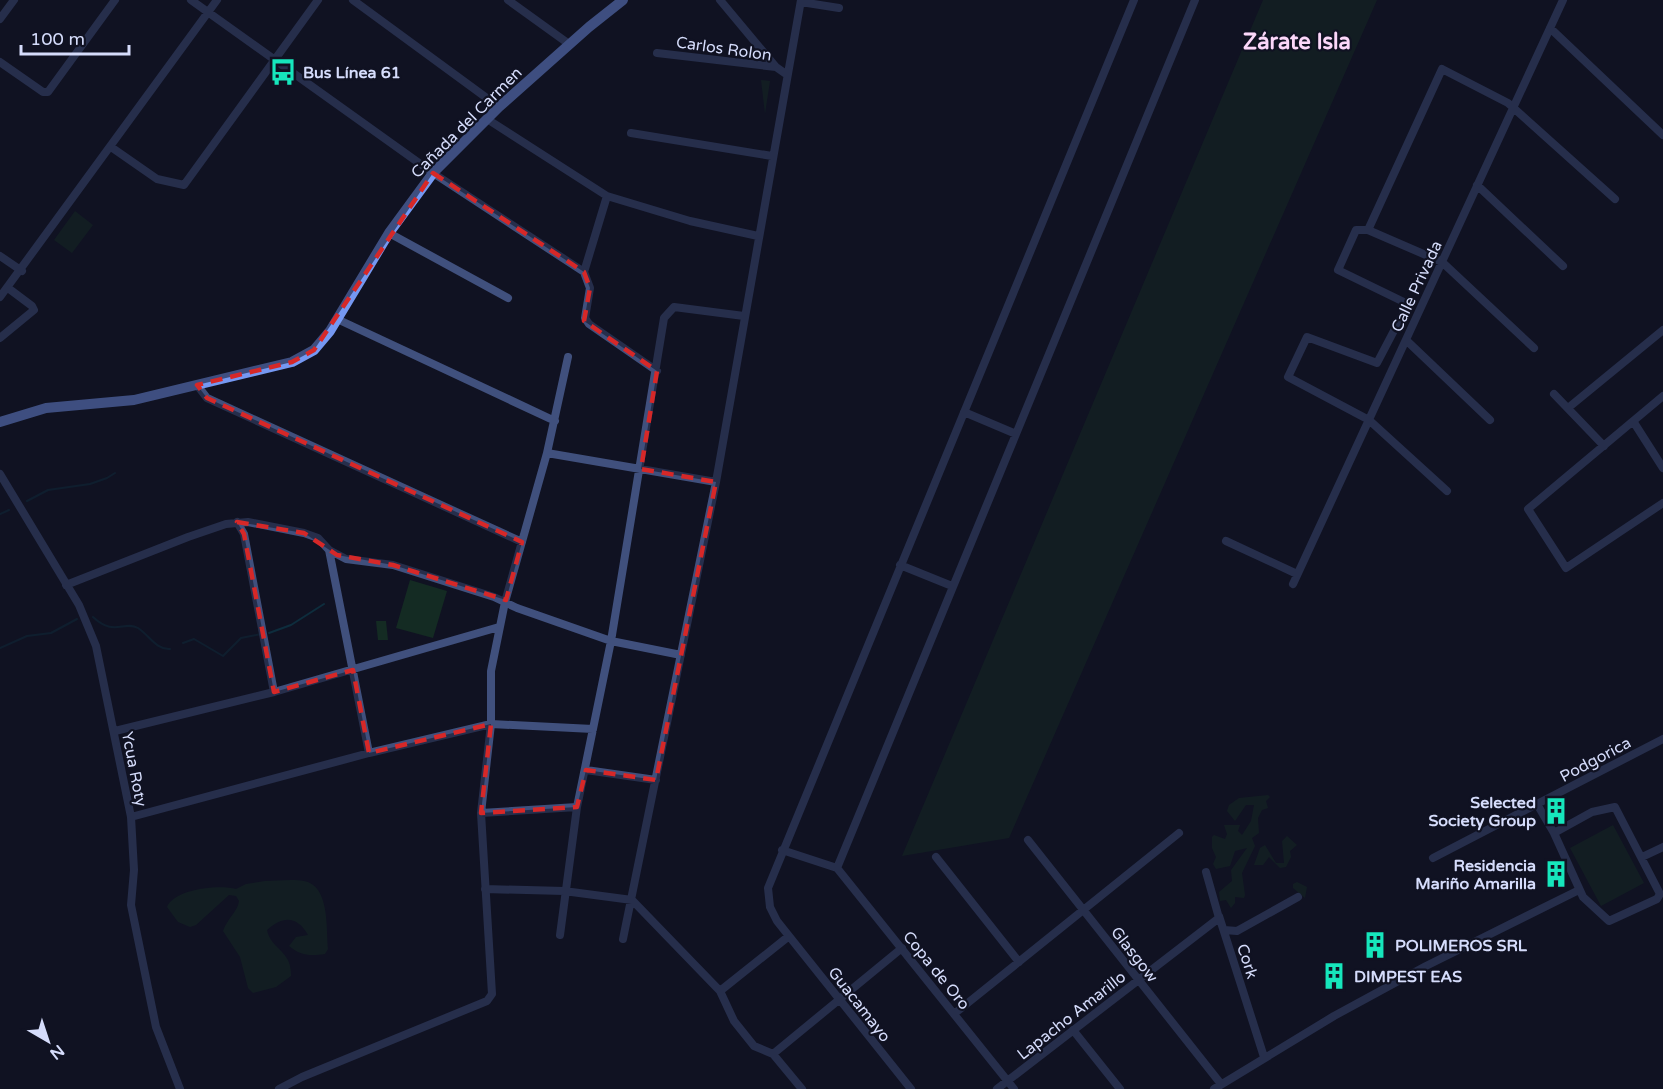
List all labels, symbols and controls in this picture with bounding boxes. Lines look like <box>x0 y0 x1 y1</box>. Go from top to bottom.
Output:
scale bar <box>21 18 129 56</box>
text: 100 m <box>30 28 85 50</box>
district label: Zárate Isla <box>1243 29 1351 55</box>
street label: Carlos Rolon <box>675 32 773 66</box>
bus stop icon: Bus Línea 61 <box>268 57 298 87</box>
place label: Bus Línea 61 <box>303 63 401 83</box>
street label: Cañada del Carmen <box>407 63 527 183</box>
street label: Calle Privada <box>1387 238 1447 335</box>
street label: Ycua Roty <box>117 730 151 809</box>
street label: Podgorica <box>1556 733 1635 787</box>
place label: Selected Society Group <box>1428 793 1536 831</box>
building icon: Selected Society Group <box>1541 796 1571 826</box>
place label: Residencia Mariño Amarilla <box>1415 856 1536 894</box>
building icon: Residencia Mariño Amarilla <box>1541 859 1571 889</box>
street label: Glasgow <box>1106 923 1162 987</box>
street label: Copa de Oro <box>898 927 974 1014</box>
building icon: POLIMEROS SRL <box>1360 930 1390 960</box>
place label: POLIMEROS SRL <box>1395 936 1528 956</box>
street label: Cork <box>1232 941 1262 982</box>
building icon: DIMPEST EAS <box>1319 961 1349 991</box>
street label: Guacamayo <box>824 963 895 1046</box>
street label: Lapacho Amarillo <box>1013 967 1130 1065</box>
place label: DIMPEST EAS <box>1354 967 1462 987</box>
north arrow <box>18 1011 78 1071</box>
text: N <box>46 1040 68 1064</box>

